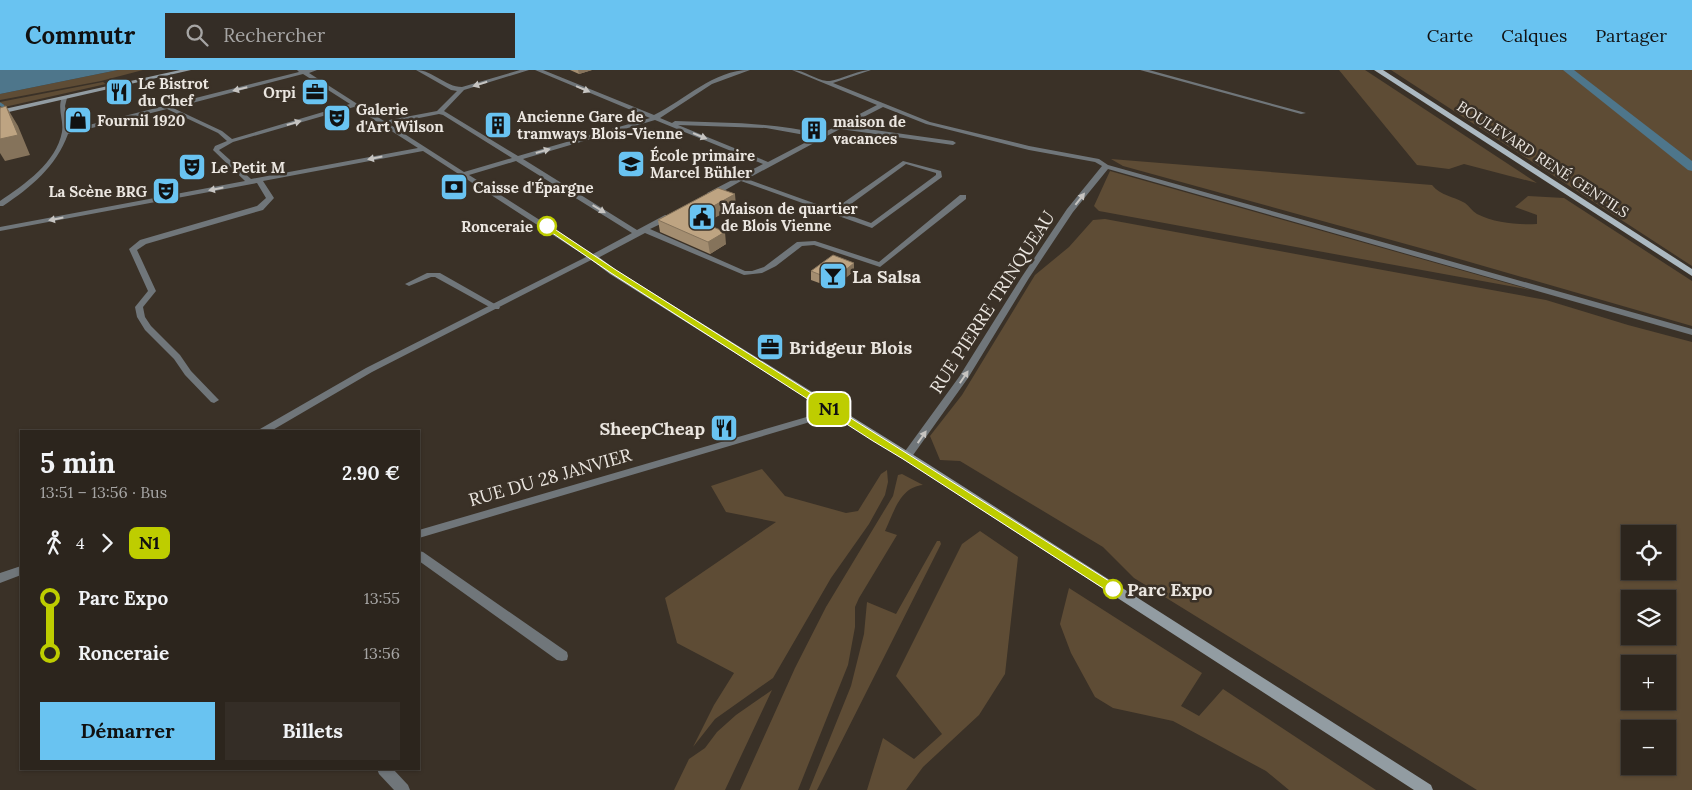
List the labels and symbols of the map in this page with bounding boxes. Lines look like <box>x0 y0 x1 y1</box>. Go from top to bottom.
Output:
place label: Le Bistrot du Chef <box>138 74 210 110</box>
restaurant icon: Le Bistrot du Chef <box>104 77 134 107</box>
office icon: Orpi <box>300 77 330 107</box>
one-way arrow <box>472 80 487 88</box>
place label: Orpi <box>263 83 296 102</box>
one-way arrow <box>232 85 247 93</box>
one-way arrow <box>576 85 591 93</box>
street label: BOULEVARD RENÉ GENTILS <box>1454 96 1632 222</box>
place label: Galerie d'Art Wilson <box>356 100 444 136</box>
theatre icon: Galerie d'Art Wilson <box>322 103 352 133</box>
shop icon: Fournil 1920 <box>63 105 93 135</box>
place label: Ancienne Gare de tramways Blois-Vienne <box>517 107 683 143</box>
building icon: Ancienne Gare de tramways Blois-Vienne <box>483 110 513 140</box>
place label: Fournil 1920 <box>97 111 185 130</box>
place label: maison de vacances <box>833 112 906 148</box>
building icon: maison de vacances <box>799 115 829 145</box>
one-way arrow <box>287 118 302 126</box>
one-way arrow <box>693 132 708 140</box>
place label: École primaire Marcel Bühler <box>650 146 755 182</box>
one-way arrow <box>536 147 551 155</box>
school or university icon: École primaire Marcel Bühler <box>616 149 646 179</box>
theatre icon: Le Petit M <box>177 152 207 182</box>
one-way arrow <box>368 154 383 162</box>
place label: Le Petit M <box>211 158 285 177</box>
bank icon: Caisse d'Épargne <box>439 172 469 202</box>
theatre icon: La Scène BRG <box>151 176 181 206</box>
place label: Caisse d'Épargne <box>473 178 594 197</box>
place label: La Scène BRG <box>48 182 148 201</box>
one-way arrow <box>208 185 223 193</box>
one-way arrow <box>1075 192 1085 206</box>
place label: Maison de quartier de Blois Vienne <box>721 199 859 235</box>
public building icon: Maison de quartier de Blois Vienne <box>687 202 717 232</box>
one-way arrow <box>592 205 605 214</box>
street label: RUE PIERRE TRINQUEAU <box>924 206 1060 398</box>
one-way arrow <box>47 215 63 223</box>
marker: Ronceraie <box>537 216 557 236</box>
place label: Ronceraie <box>461 217 533 236</box>
bar icon: La Salsa <box>818 261 848 291</box>
place label: La Salsa <box>852 265 922 288</box>
office icon: Bridgeur Blois <box>755 332 785 362</box>
place label: Bridgeur Blois <box>789 336 912 359</box>
one-way arrow <box>959 370 968 384</box>
line badge: N1 <box>806 393 852 425</box>
restaurant icon: SheepCheap <box>709 413 739 443</box>
place label: SheepCheap <box>599 417 705 440</box>
one-way arrow <box>917 430 927 444</box>
street label: RUE DU 28 JANVIER <box>466 443 635 511</box>
place label: Parc Expo <box>1127 578 1212 601</box>
marker: Parc Expo <box>1103 579 1123 599</box>

